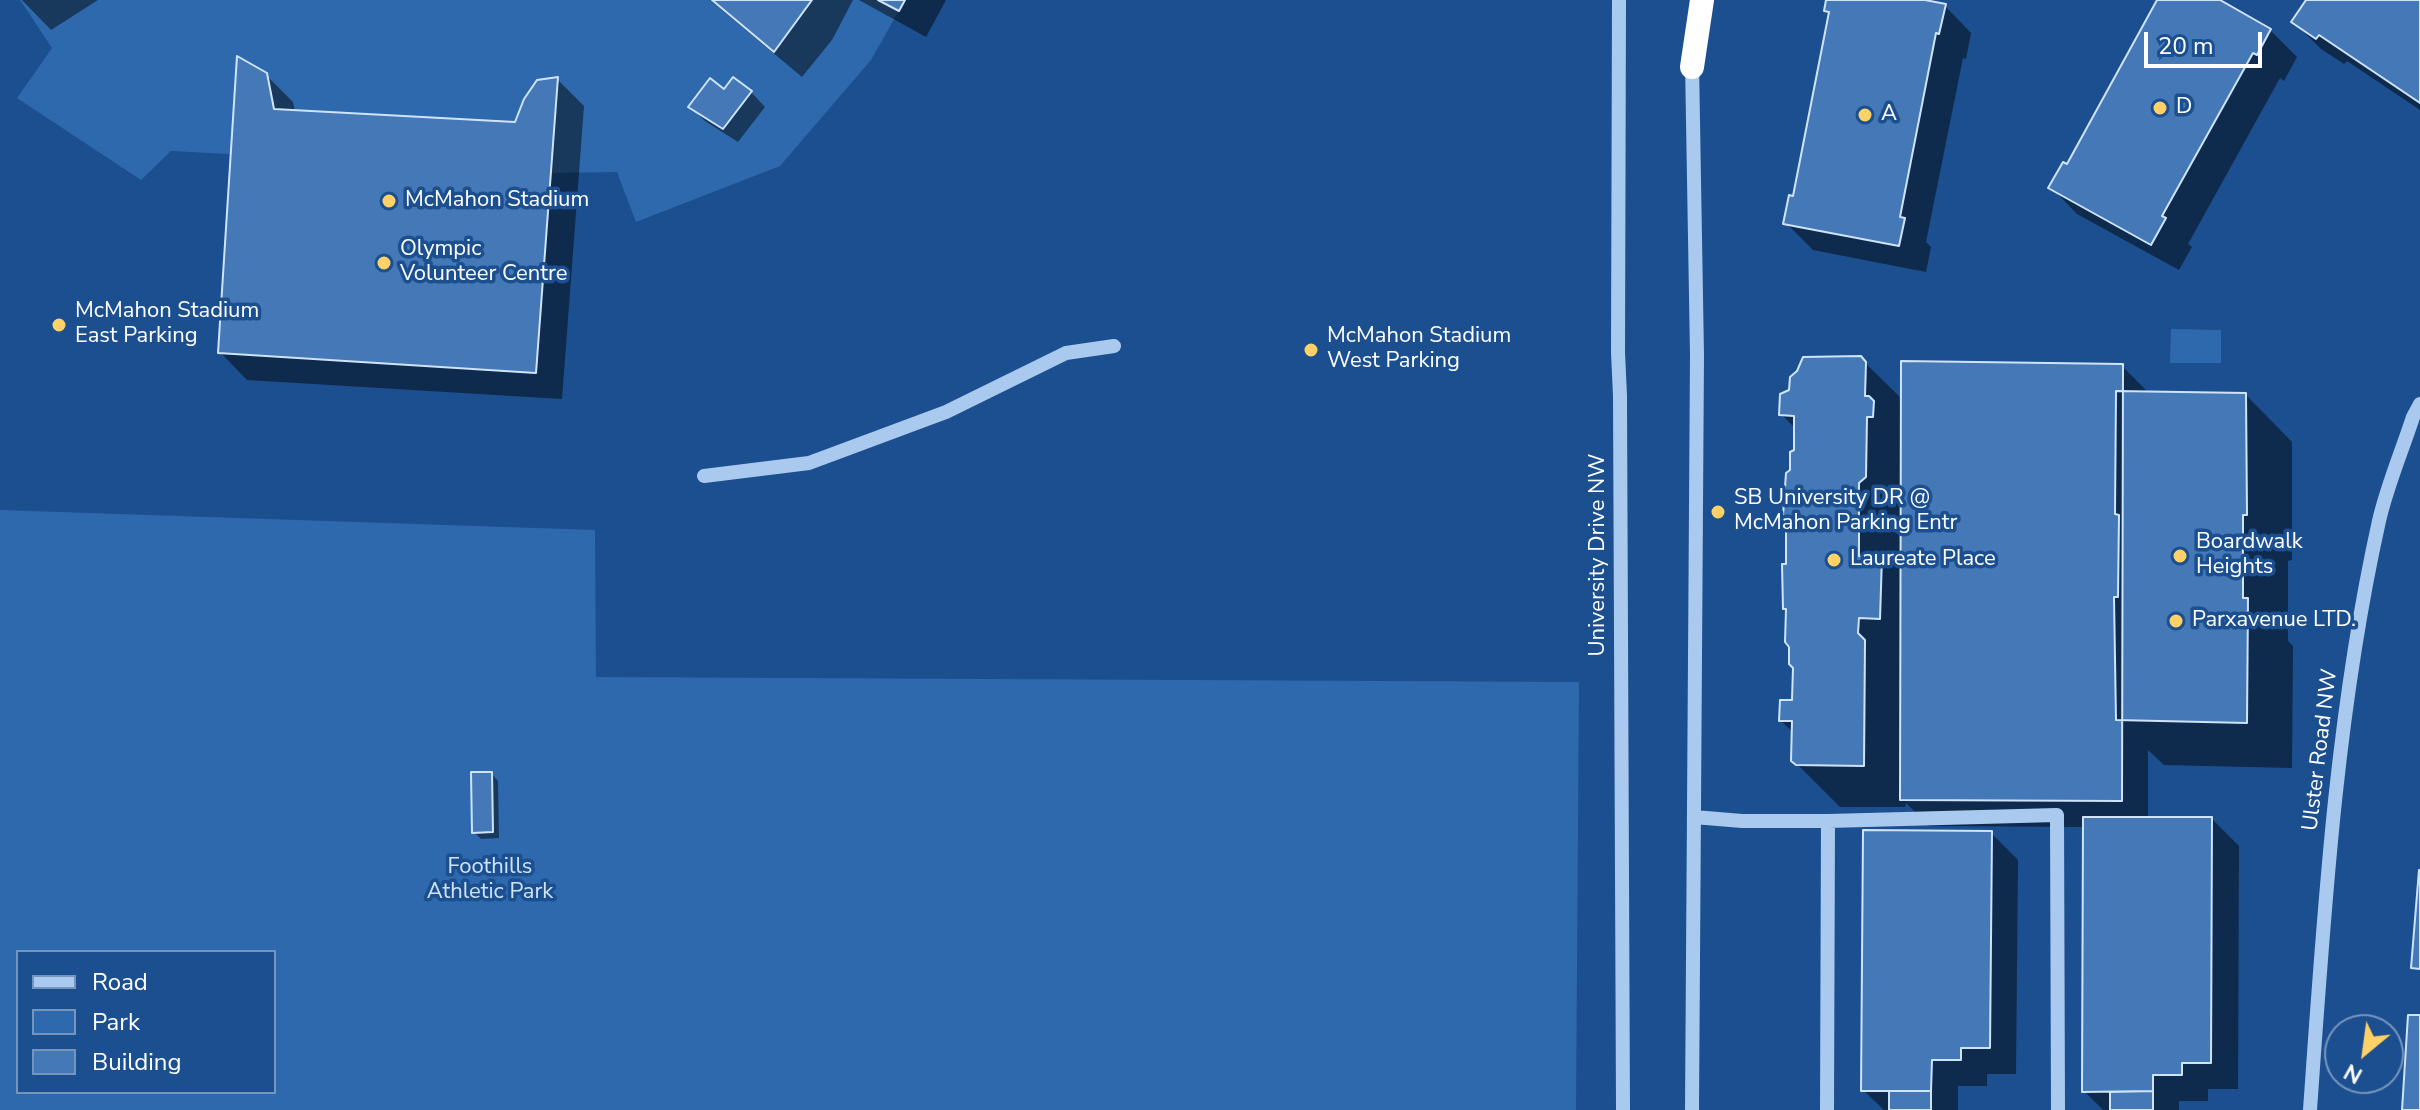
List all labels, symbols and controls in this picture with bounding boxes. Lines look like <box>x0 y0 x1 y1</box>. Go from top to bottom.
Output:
scale bar <box>2148 16 2266 66</box>
text: 20 m <box>2158 30 2214 62</box>
place label: D <box>2176 95 2192 121</box>
marker: D <box>2151 99 2169 117</box>
place label: A <box>1881 102 1897 128</box>
marker: A <box>1856 106 1874 124</box>
place label: McMahon Stadium <box>405 188 589 214</box>
marker: McMahon Stadium <box>380 192 398 210</box>
place label: Olympic Volunteer Centre <box>400 237 567 288</box>
marker: Olympic Volunteer Centre <box>375 254 393 272</box>
place label: McMahon Stadium East Parking <box>75 299 259 350</box>
marker: McMahon Stadium East Parking <box>50 316 68 334</box>
place label: McMahon Stadium West Parking <box>1327 324 1511 376</box>
marker: McMahon Stadium West Parking <box>1302 341 1320 359</box>
street label: University Drive NW <box>1586 453 1612 657</box>
place label: SB University DR @ McMahon Parking Entr <box>1734 486 1957 538</box>
marker: SB University DR @ McMahon Parking Entr <box>1709 503 1727 521</box>
place label: Boardwalk Heights <box>2196 530 2303 582</box>
place label: Laureate Place <box>1850 547 1996 573</box>
marker: Boardwalk Heights <box>2171 547 2189 565</box>
marker: Laureate Place <box>1825 551 1843 569</box>
place label: Parxavenue LTD. <box>2192 608 2356 634</box>
marker: Parxavenue LTD. <box>2167 612 2185 630</box>
street label: Ulster Road NW <box>2298 667 2344 833</box>
park label: Foothills Athletic Park <box>427 855 553 906</box>
legend <box>16 950 276 1094</box>
text: Road <box>92 966 148 998</box>
text: Park <box>92 1006 140 1038</box>
north arrow <box>2324 1014 2404 1094</box>
text: Building <box>92 1046 182 1078</box>
text: N <box>2339 1056 2368 1090</box>

